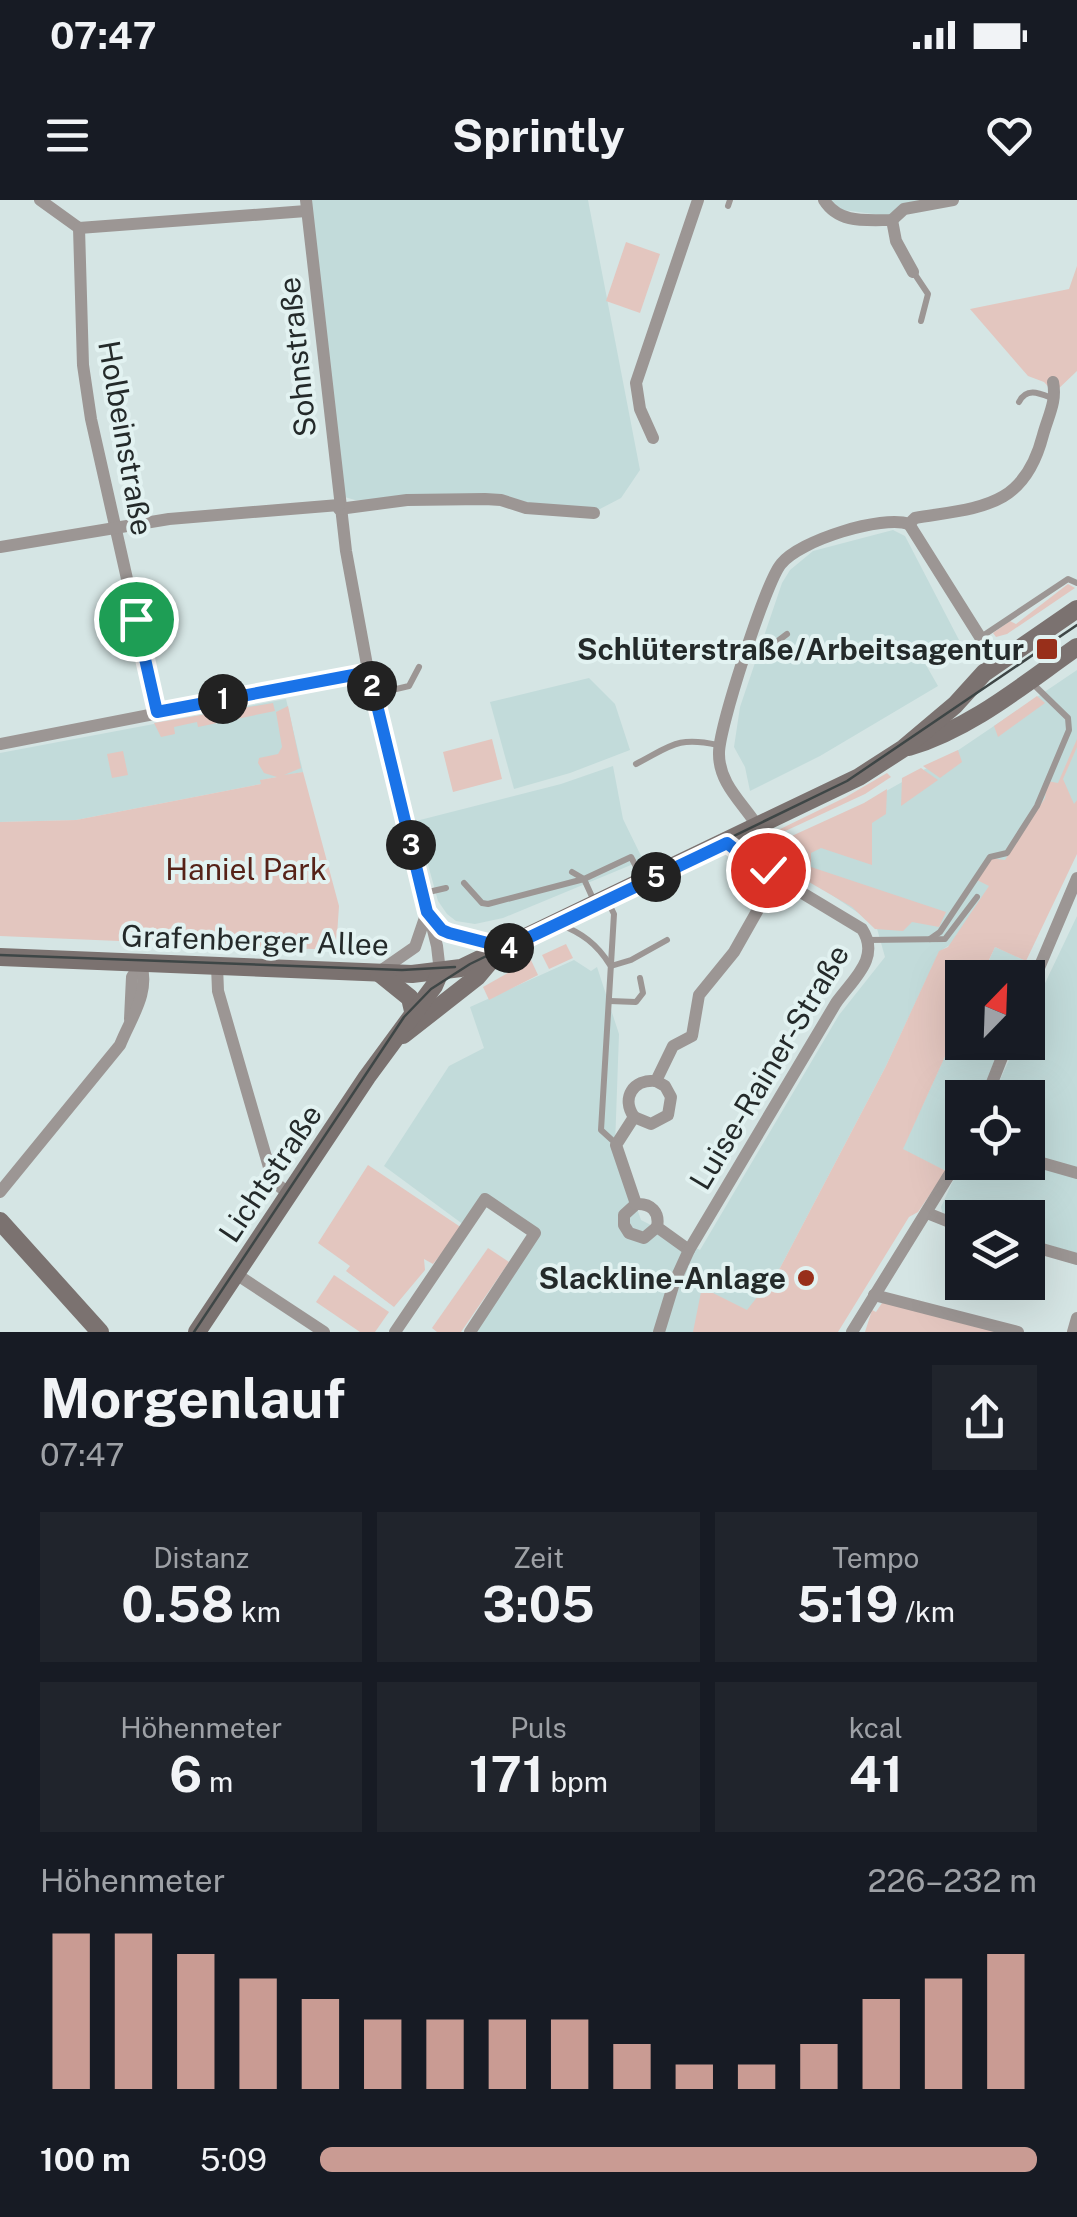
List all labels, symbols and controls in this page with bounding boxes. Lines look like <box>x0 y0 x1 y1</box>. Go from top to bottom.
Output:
text: 07:47 <box>50 13 157 58</box>
icon: menu <box>40 108 95 163</box>
icon: heart <box>982 108 1037 163</box>
text: Sprintly <box>452 109 625 162</box>
street label: Sohnstraße <box>271 275 323 439</box>
street label: Holbeinstraße <box>91 338 161 538</box>
pin <box>94 577 179 662</box>
icon: arrive <box>109 592 164 647</box>
place label: Schlüterstraße/Arbeitsagentur <box>577 631 1024 667</box>
marker: Schlüterstraße/Arbeitsagentur <box>1034 636 1060 662</box>
pin: 2 <box>347 661 397 711</box>
text: 2 <box>363 669 381 702</box>
pin: 1 <box>198 674 248 724</box>
text: 1 <box>217 682 229 715</box>
pin: 3 <box>386 820 436 870</box>
text: 3 <box>402 828 420 861</box>
pin <box>726 828 811 913</box>
icon: check <box>741 843 796 898</box>
park label: Haniel Park <box>165 851 327 887</box>
pin: 5 <box>631 852 681 902</box>
text: 5 <box>647 860 665 893</box>
street label: Grafenberger Allee <box>121 917 389 963</box>
pin: 4 <box>484 923 534 973</box>
text: 4 <box>500 931 518 964</box>
street label: Luise-Rainer-Straße <box>682 938 856 1196</box>
north arrow <box>945 960 1045 1060</box>
map controls <box>945 960 1045 1300</box>
button: locate <box>945 1080 1045 1180</box>
street label: Lichtstraße <box>211 1097 329 1249</box>
button: layers <box>945 1200 1045 1300</box>
place label: Slackline-Anlage <box>539 1260 786 1296</box>
marker: Slackline-Anlage <box>795 1267 817 1289</box>
button: share <box>932 1365 1037 1470</box>
text: Morgenlauf <box>40 1366 345 1430</box>
text: 07:47 <box>40 1436 125 1473</box>
text: Distanz <box>153 1541 249 1574</box>
text: Zeit <box>513 1541 564 1574</box>
text: Tempo <box>832 1541 919 1574</box>
text: 0.58 <box>121 1574 234 1633</box>
text: 3:05 <box>482 1574 595 1633</box>
text: 5:19 <box>797 1574 898 1633</box>
text: km <box>234 1595 281 1628</box>
text: /km <box>898 1595 955 1628</box>
text: Höhenmeter <box>120 1711 282 1744</box>
text: Puls <box>510 1711 567 1744</box>
text: kcal <box>849 1711 903 1744</box>
text: 6 <box>169 1744 202 1803</box>
text: 171 <box>469 1744 544 1803</box>
text: 41 <box>849 1744 903 1803</box>
text: m <box>202 1765 233 1798</box>
text: bpm <box>544 1765 608 1798</box>
text: Höhenmeter <box>40 1862 225 1899</box>
text: 226–232 m <box>867 1862 1037 1899</box>
text: 100 m <box>40 2141 131 2178</box>
text: 5:09 <box>200 2141 267 2178</box>

